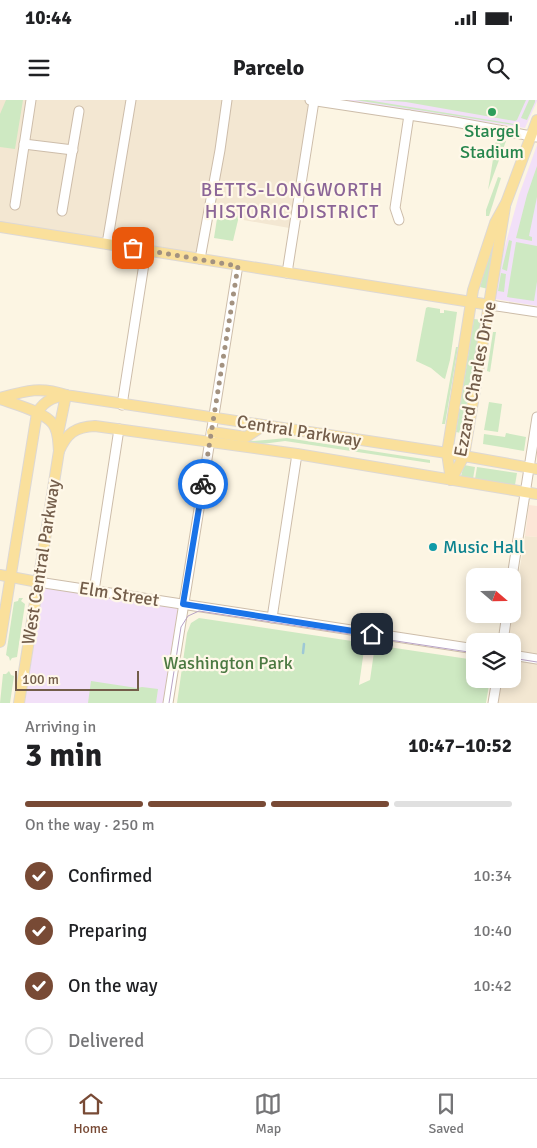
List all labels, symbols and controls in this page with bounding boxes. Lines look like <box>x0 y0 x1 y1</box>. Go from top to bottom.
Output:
text: 10:44 <box>25 6 72 30</box>
icon: menu <box>25 54 53 82</box>
text: Parcelo <box>233 54 304 81</box>
icon: search <box>484 54 512 82</box>
marker: Stargel Stadium <box>486 106 498 118</box>
place label: Stargel Stadium <box>460 120 524 163</box>
district label: BETTS-LONGWORTH HISTORIC DISTRICT <box>201 178 383 224</box>
pin <box>112 227 154 269</box>
icon: bag <box>119 234 147 262</box>
street label: Ezzard Charles Drive <box>449 299 501 459</box>
street label: Central Parkway <box>235 410 363 452</box>
courier <box>178 459 228 509</box>
icon: bike <box>189 470 217 498</box>
street label: West Central Parkway <box>17 477 65 646</box>
place label: Music Hall <box>443 536 524 558</box>
marker: Music Hall <box>427 541 439 553</box>
north arrow <box>466 568 521 622</box>
map controls <box>466 568 521 688</box>
street label: Elm Street <box>77 577 161 611</box>
pin <box>351 613 393 655</box>
icon: home <box>358 620 386 648</box>
button: layers <box>466 633 521 688</box>
park label: Washington Park <box>163 652 293 674</box>
scale bar <box>15 668 139 691</box>
text: 100 m <box>22 671 59 688</box>
text: Arriving in <box>25 717 96 737</box>
text: 10:47–10:52 <box>408 734 512 758</box>
text: 3 min <box>25 736 102 775</box>
text: On the way · 250 m <box>25 815 155 835</box>
icon: check <box>25 862 53 890</box>
text: Confirmed <box>68 864 152 888</box>
text: 10:34 <box>473 866 512 886</box>
icon: check <box>25 917 53 945</box>
text: Preparing <box>68 919 147 943</box>
text: 10:40 <box>473 921 512 941</box>
icon: check <box>25 972 53 1000</box>
text: On the way <box>68 974 158 998</box>
text: 10:42 <box>473 976 512 996</box>
text: Delivered <box>68 1029 144 1053</box>
tab: Home <box>73 1090 108 1137</box>
tab: Map <box>254 1090 282 1137</box>
tab: Saved <box>429 1090 464 1137</box>

